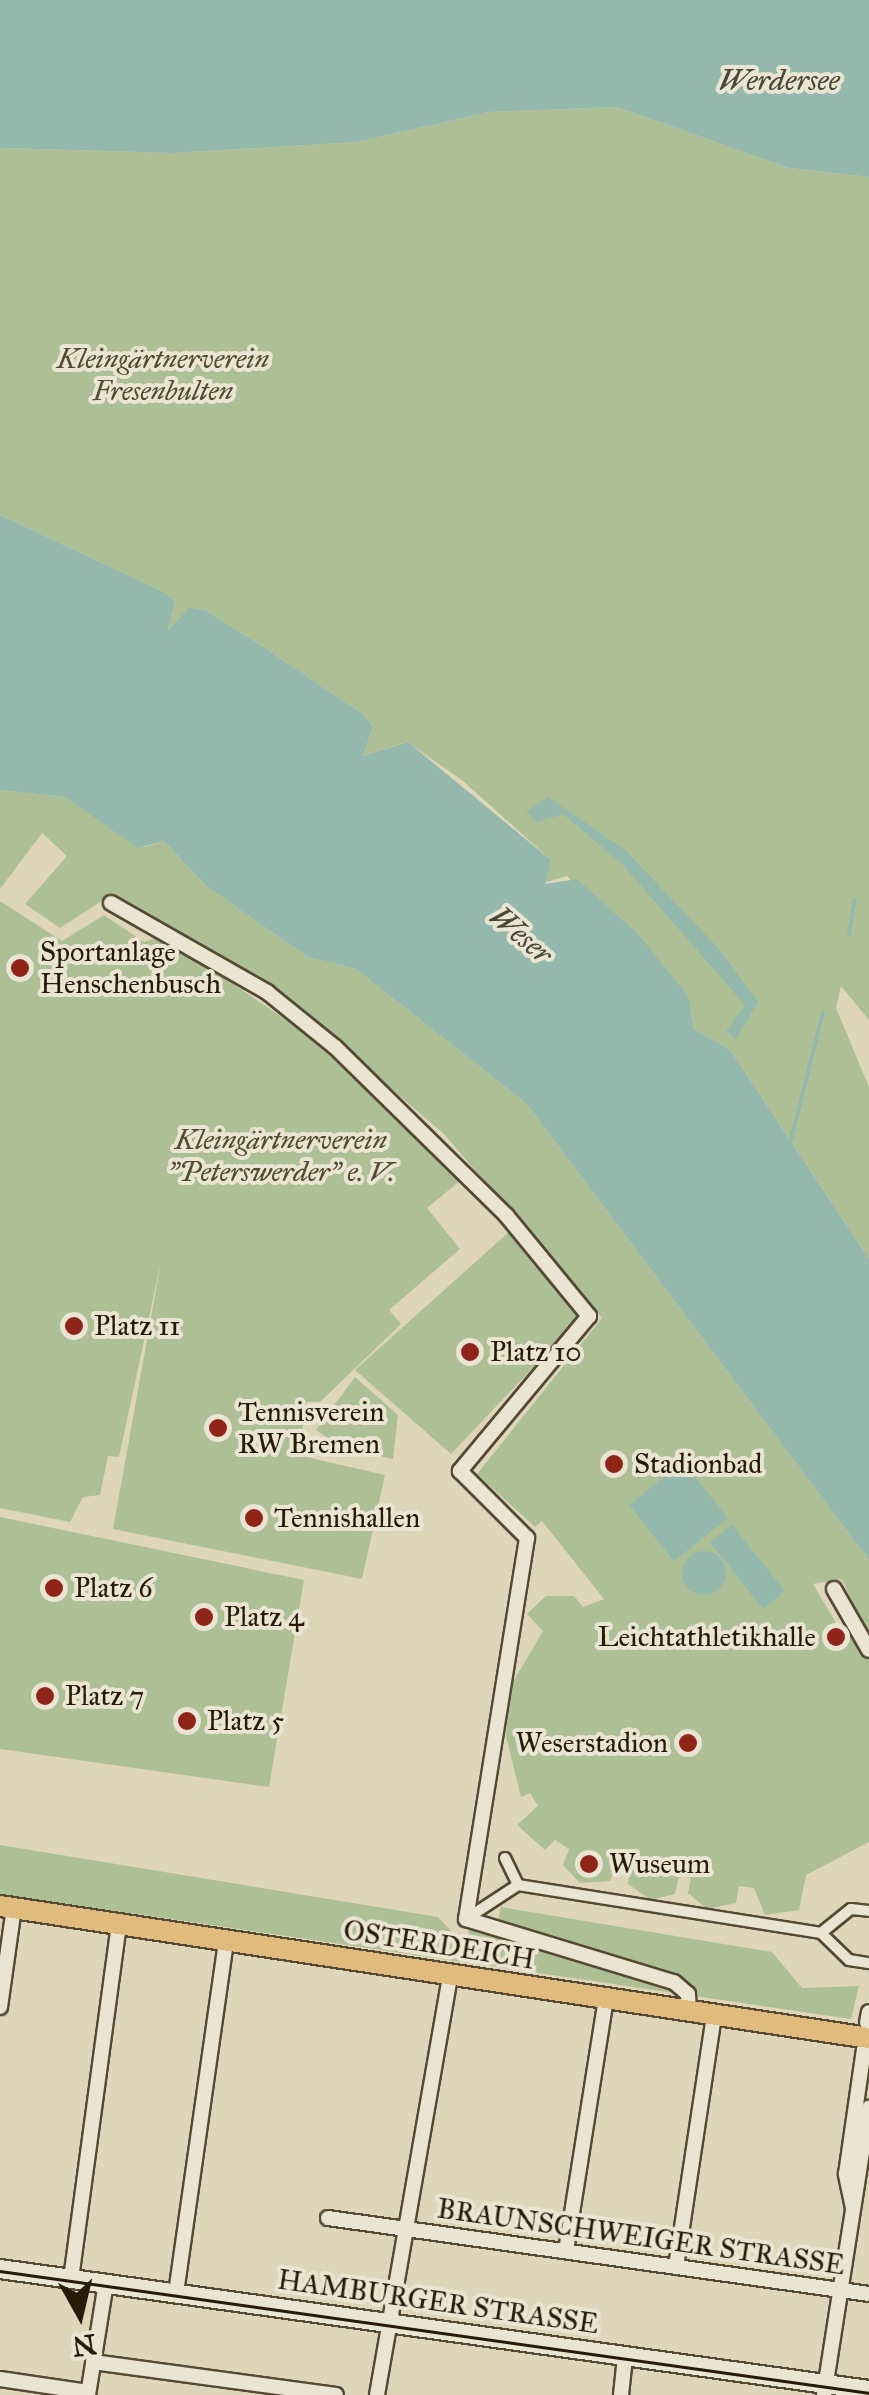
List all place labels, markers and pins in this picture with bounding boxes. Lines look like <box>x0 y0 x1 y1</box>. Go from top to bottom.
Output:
place label: Sportanlage Henschenbusch <box>40 935 221 1001</box>
marker: Sportanlage Henschenbusch <box>9 957 31 979</box>
place label: Platz 11 <box>94 1309 180 1343</box>
marker: Platz 11 <box>63 1315 85 1337</box>
place label: Platz 10 <box>490 1335 582 1369</box>
marker: Platz 10 <box>459 1341 481 1363</box>
place label: Tennisverein RW Bremen <box>238 1395 384 1461</box>
marker: Tennisverein RW Bremen <box>207 1417 229 1439</box>
place label: Stadionbad <box>634 1447 762 1481</box>
marker: Stadionbad <box>603 1453 625 1475</box>
place label: Tennishallen <box>274 1501 420 1535</box>
marker: Tennishallen <box>243 1507 265 1529</box>
place label: Platz 6 <box>74 1571 153 1605</box>
marker: Platz 6 <box>43 1577 65 1599</box>
place label: Platz 4 <box>224 1600 304 1634</box>
marker: Platz 4 <box>193 1606 215 1628</box>
place label: Leichtathletikhalle <box>598 1620 816 1654</box>
marker: Leichtathletikhalle <box>825 1626 847 1648</box>
place label: Platz 7 <box>65 1679 144 1713</box>
marker: Platz 7 <box>34 1685 56 1707</box>
place label: Platz 5 <box>207 1704 284 1738</box>
marker: Platz 5 <box>176 1710 198 1732</box>
place label: Weserstadion <box>515 1726 668 1760</box>
marker: Weserstadion <box>677 1732 699 1754</box>
place label: Wuseum <box>609 1847 710 1881</box>
marker: Wuseum <box>578 1853 600 1875</box>

